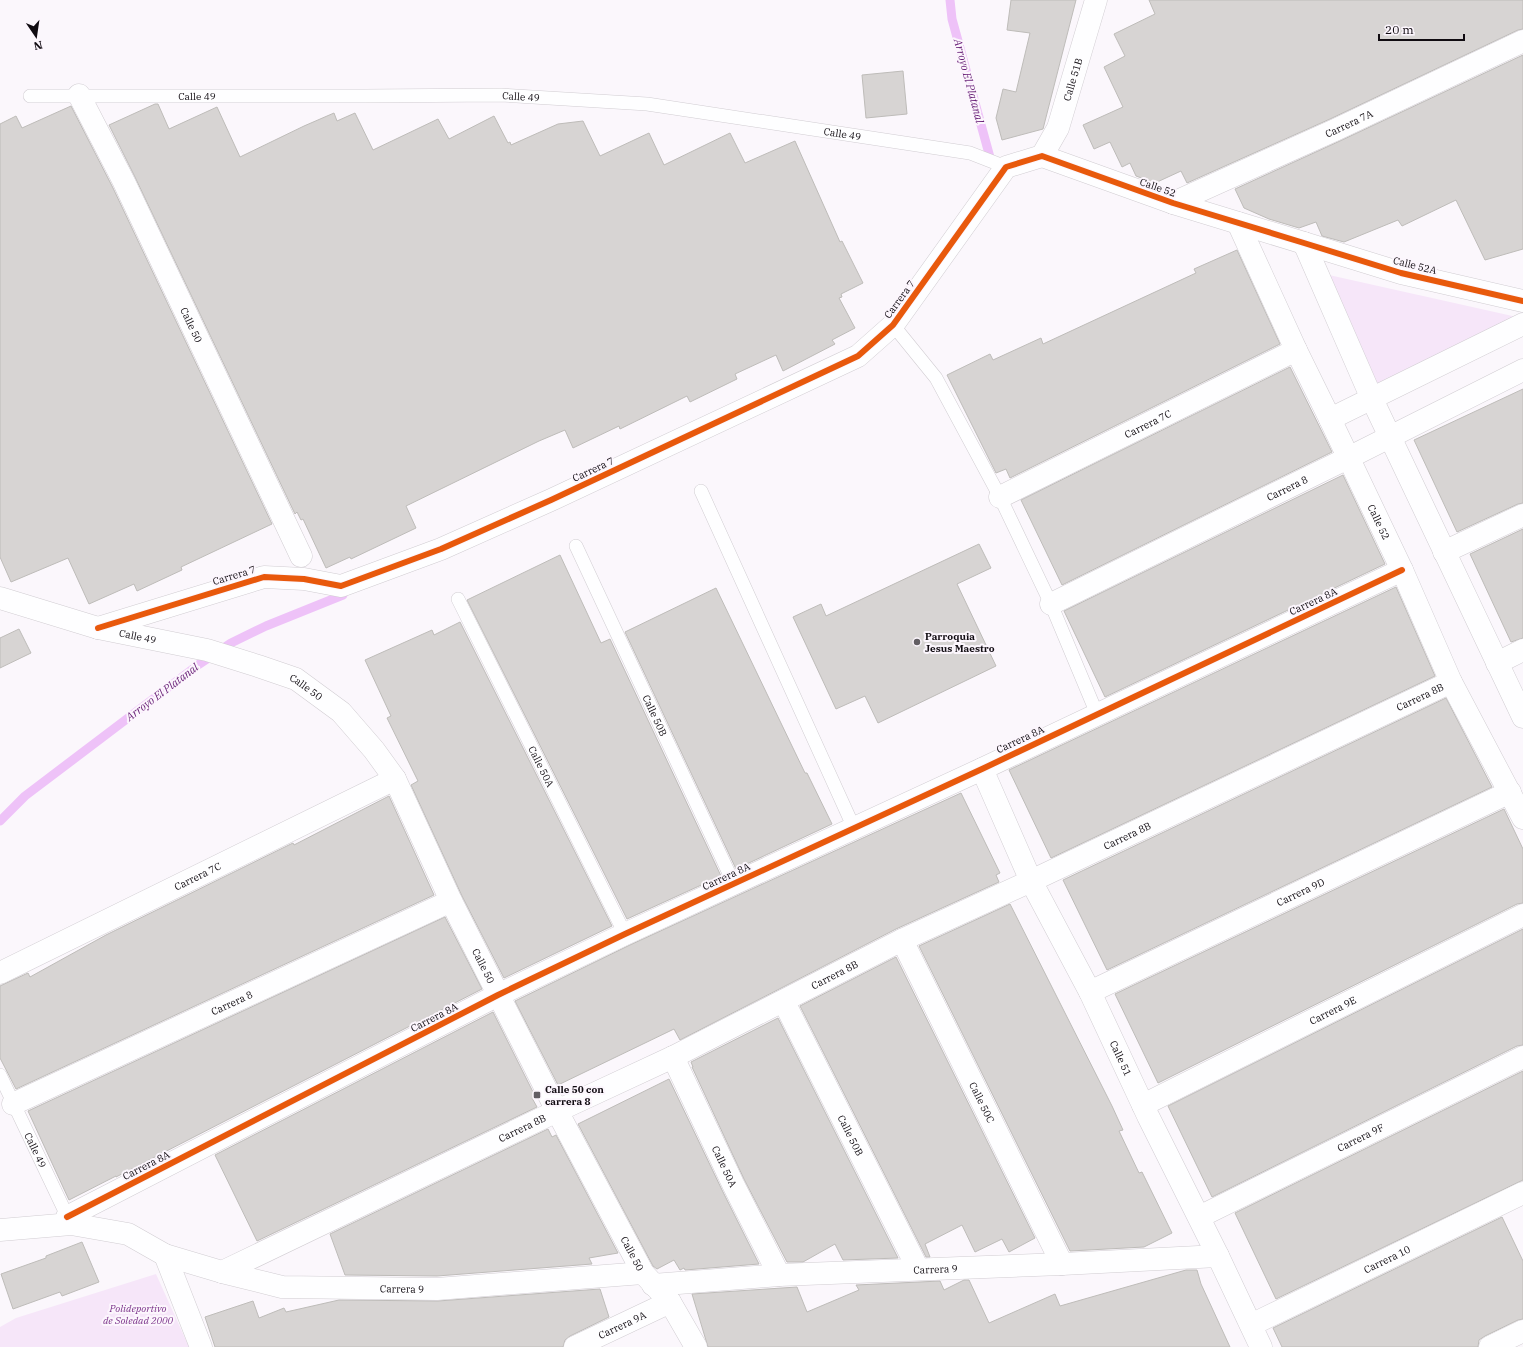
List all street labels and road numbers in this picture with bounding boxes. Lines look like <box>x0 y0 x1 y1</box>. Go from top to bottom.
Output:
street label: Calle 51B <box>1060 56 1086 103</box>
street label: Calle 49 <box>502 89 540 104</box>
street label: Calle 49 <box>178 90 216 103</box>
street label: Carrera 7A <box>1323 107 1375 141</box>
street label: Calle 49 <box>823 125 862 143</box>
street label: Calle 52 <box>1138 175 1178 200</box>
street label: Calle 52A <box>1392 254 1438 277</box>
street label: Carrera 7 <box>881 278 918 321</box>
street label: Calle 50 <box>177 305 205 345</box>
street label: Carrera 7C <box>1122 407 1174 441</box>
street label: Carrera 7 <box>570 454 616 485</box>
street label: Carrera 8 <box>1264 473 1310 504</box>
street label: Calle 52 <box>1365 502 1393 542</box>
street label: Carrera 7 <box>211 563 257 588</box>
street label: Carrera 8A <box>1287 585 1339 618</box>
street label: Calle 49 <box>118 626 157 647</box>
street label: Calle 50 <box>288 671 325 703</box>
street label: Carrera 8B <box>1394 680 1446 714</box>
street label: Calle 50B <box>639 693 670 739</box>
street label: Carrera 8A <box>994 723 1046 756</box>
street label: Calle 50A <box>525 744 557 789</box>
street label: Carrera 8B <box>1101 819 1153 853</box>
street label: Carrera 7C <box>172 859 223 894</box>
street label: Carrera 8A <box>700 860 752 893</box>
street label: Carrera 9D <box>1275 875 1327 909</box>
street label: Calle 50 <box>469 946 497 986</box>
street label: Carrera 8B <box>809 957 861 992</box>
street label: Carrera 8 <box>209 988 255 1018</box>
street label: Carrera 9E <box>1307 993 1358 1028</box>
street label: Carrera 8A <box>408 1000 460 1035</box>
street label: Calle 51 <box>1107 1039 1134 1078</box>
street label: Calle 50C <box>966 1080 997 1125</box>
street label: Carrera 8B <box>497 1111 548 1145</box>
street label: Calle 50B <box>835 1113 866 1158</box>
street label: Carrera 9F <box>1335 1121 1386 1155</box>
street label: Calle 49 <box>21 1130 49 1170</box>
street label: Calle 50A <box>709 1144 740 1190</box>
street label: Carrera 8A <box>120 1148 172 1183</box>
street label: Calle 50 <box>618 1234 647 1273</box>
street label: Carrera 10 <box>1362 1243 1413 1276</box>
street label: Carrera 9 <box>913 1262 958 1277</box>
street label: Carrera 9 <box>380 1282 424 1296</box>
street label: Carrera 9A <box>596 1308 648 1342</box>

